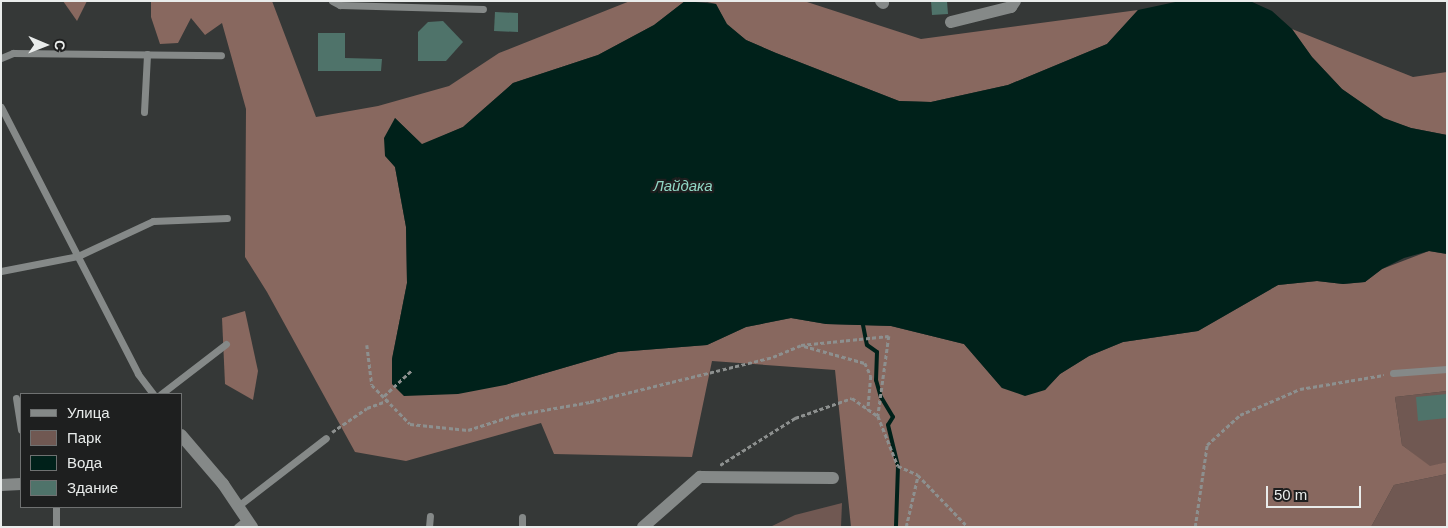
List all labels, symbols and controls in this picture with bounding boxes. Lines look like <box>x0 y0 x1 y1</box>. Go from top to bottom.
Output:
north arrow <box>20 20 70 70</box>
text: С <box>52 40 68 50</box>
water label: Лайдака <box>653 177 713 195</box>
legend <box>20 393 182 508</box>
text: Улица <box>67 404 110 421</box>
text: Парк <box>67 429 101 446</box>
text: Вода <box>67 454 102 471</box>
scale bar <box>1268 476 1363 508</box>
text: Здание <box>67 479 118 496</box>
text: 50 m <box>1274 486 1307 503</box>

